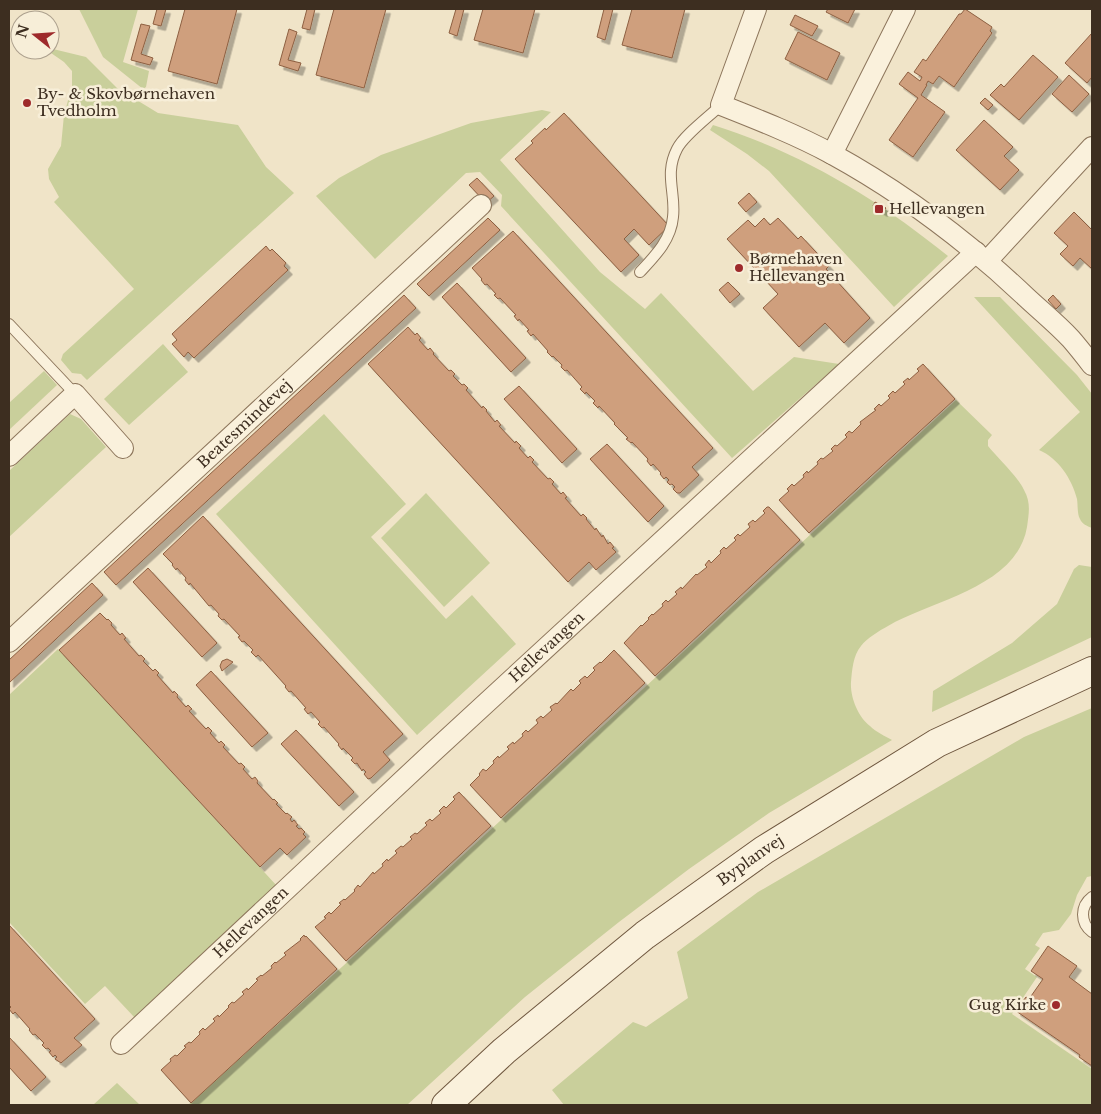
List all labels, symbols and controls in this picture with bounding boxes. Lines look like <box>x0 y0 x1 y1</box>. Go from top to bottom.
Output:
north arrow <box>10 10 60 60</box>
text: N <box>12 22 33 40</box>
place label: By- & Skovbørnehaven Tvedholm <box>37 84 215 120</box>
marker: By- & Skovbørnehaven Tvedholm <box>21 97 33 109</box>
place label: Hellevangen <box>889 199 985 218</box>
marker: Hellevangen <box>873 203 885 215</box>
place label: Børnehaven Hellevangen <box>749 249 845 285</box>
marker: Børnehaven Hellevangen <box>733 262 745 274</box>
street label: Beatesmindevej <box>193 375 295 472</box>
street label: Hellevangen <box>505 607 588 686</box>
street label: Byplanvej <box>713 830 787 889</box>
street label: Hellevangen <box>209 882 292 962</box>
place label: Gug Kirke <box>969 995 1046 1014</box>
marker: Gug Kirke <box>1050 999 1062 1011</box>

